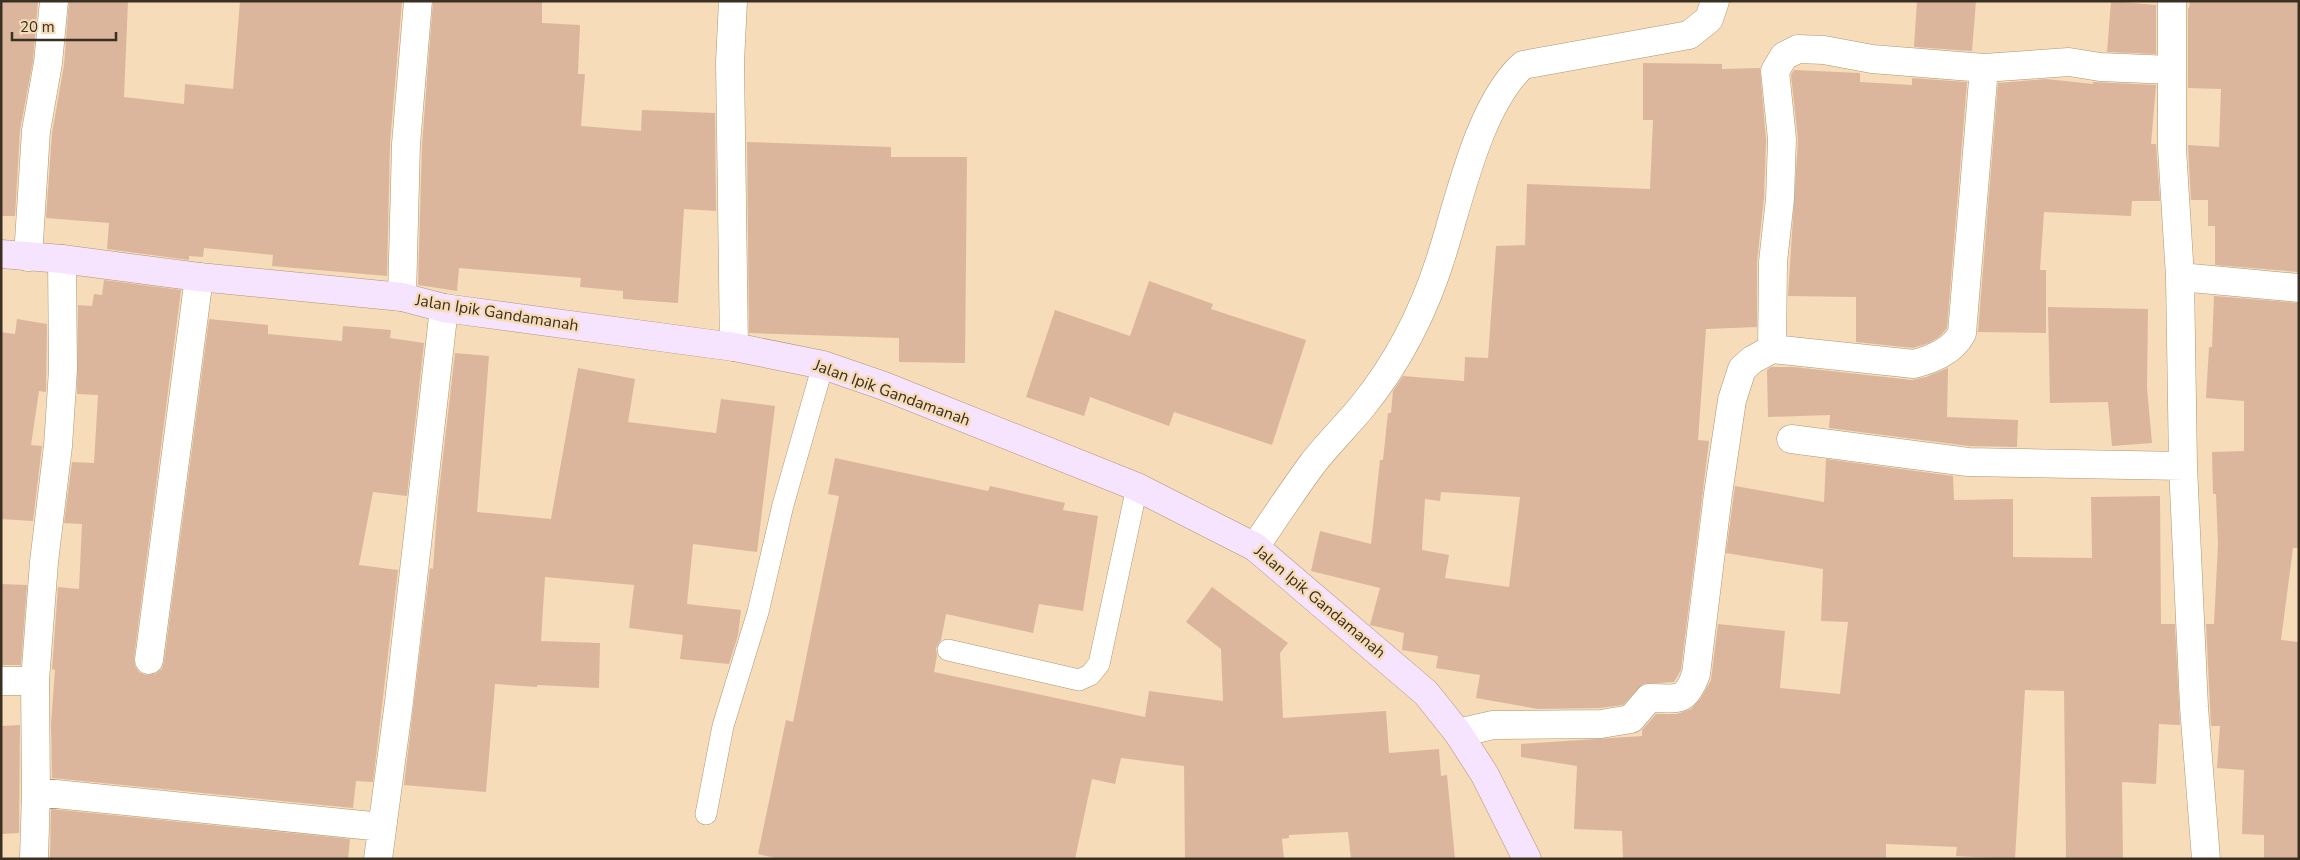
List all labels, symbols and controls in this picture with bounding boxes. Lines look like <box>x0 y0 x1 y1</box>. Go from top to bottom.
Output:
scale bar <box>12 10 116 42</box>
text: 20 m <box>20 17 55 37</box>
street label: Jalan Ipik Gandamanah <box>413 289 580 337</box>
street label: Jalan Ipik Gandamanah <box>810 354 973 432</box>
street label: Jalan Ipik Gandamanah <box>1249 540 1390 664</box>

